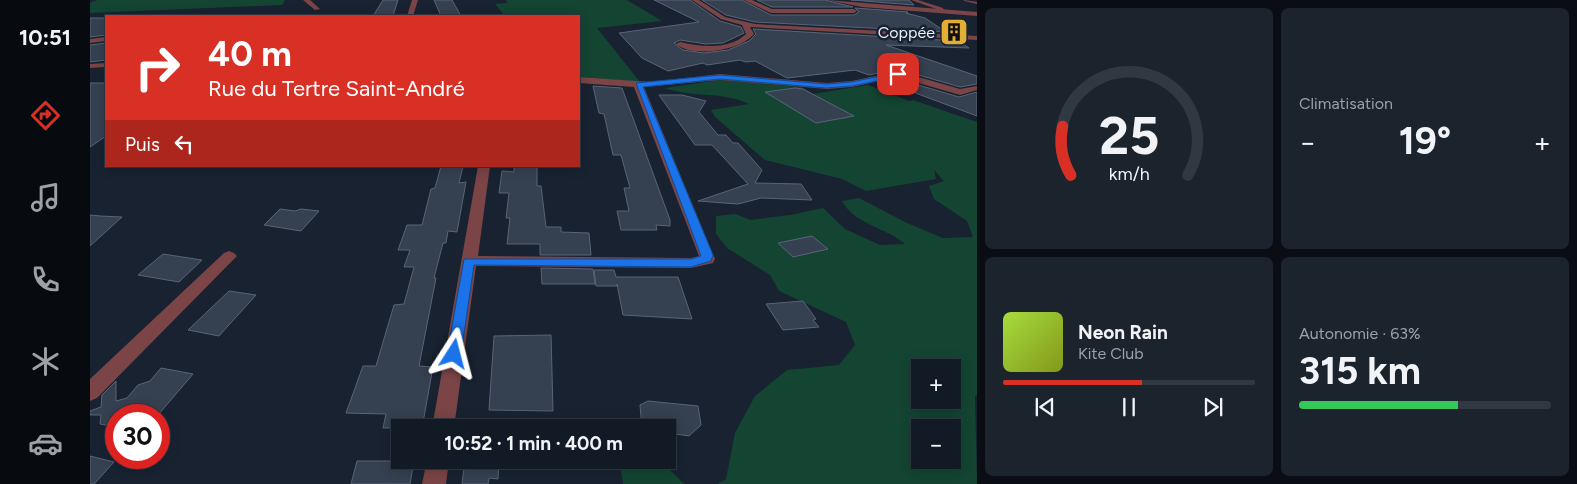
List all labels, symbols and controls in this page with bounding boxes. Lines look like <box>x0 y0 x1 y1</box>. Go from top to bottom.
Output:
building icon: Coppée <box>939 17 969 47</box>
place label: Coppée <box>878 23 935 42</box>
text: 10:51 <box>19 24 71 51</box>
text: 40 m <box>208 33 292 75</box>
icon: right <box>125 35 190 100</box>
pin <box>877 53 919 95</box>
icon: arrive <box>884 60 912 88</box>
text: Rue du Tertre Saint-André <box>208 75 465 102</box>
text: Climatisation <box>1299 94 1393 113</box>
icon: directions <box>28 98 63 133</box>
text: 25 <box>1099 105 1159 167</box>
text: 19° <box>1399 118 1451 164</box>
text: − <box>1299 125 1316 159</box>
text: + <box>1534 125 1551 159</box>
icon: left <box>170 130 198 158</box>
text: Puis <box>125 133 160 156</box>
text: km/h <box>1109 163 1149 184</box>
icon: music <box>28 180 63 215</box>
icon: phone <box>28 262 63 297</box>
text: Neon Rain <box>1078 321 1168 344</box>
text: Autonomie · 63% <box>1299 324 1421 343</box>
position arrow <box>427 327 479 379</box>
icon: climate <box>28 344 63 379</box>
text: Kite Club <box>1078 344 1144 363</box>
text: 315 km <box>1299 348 1421 394</box>
map controls <box>911 359 961 469</box>
button: + <box>911 359 961 409</box>
icon: previous <box>1031 393 1059 421</box>
icon: pause <box>1115 393 1143 421</box>
icon: next <box>1199 393 1227 421</box>
speed limit sign: 30 <box>105 404 170 469</box>
button: − <box>911 419 961 469</box>
icon: car <box>28 426 63 461</box>
text: 10:52 · 1 min · 400 m <box>444 432 623 455</box>

